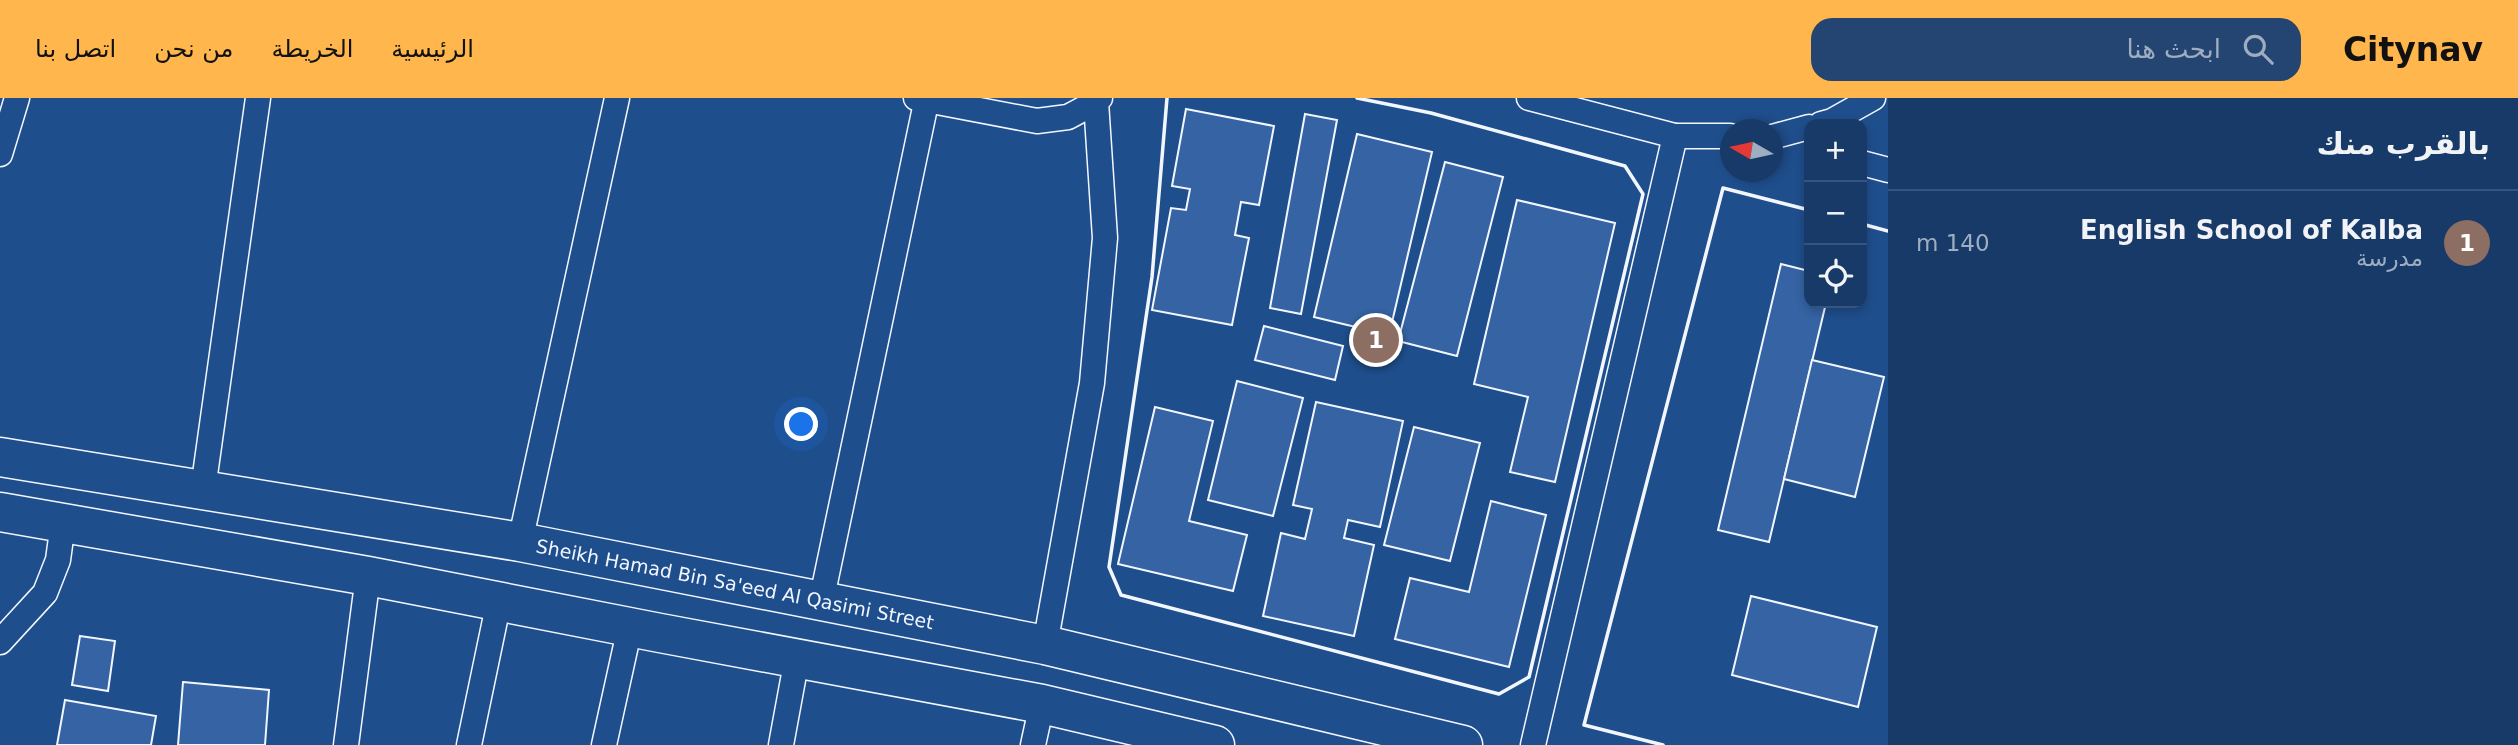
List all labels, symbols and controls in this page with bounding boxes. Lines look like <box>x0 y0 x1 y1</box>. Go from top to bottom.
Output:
search box <box>1811 18 2301 81</box>
icon: search <box>2239 30 2277 68</box>
text: Citynav <box>2343 30 2483 69</box>
text: ابحث هنا <box>2126 34 2221 64</box>
text: اتصل بنا <box>35 35 116 63</box>
text: من نحن <box>154 35 233 63</box>
text: الخريطة <box>271 35 353 63</box>
text: الرئيسية <box>391 35 474 63</box>
north arrow <box>1720 119 1783 182</box>
map controls <box>1804 119 1867 308</box>
button: + <box>1804 119 1867 182</box>
text: بالقرب منك <box>2317 126 2490 161</box>
button: − <box>1804 182 1867 245</box>
text: English School of Kalba <box>2080 215 2423 245</box>
text: 140 m <box>1916 230 1990 256</box>
text: 1 <box>2459 230 2475 256</box>
button: locate <box>1804 245 1867 308</box>
text: مدرسة <box>2356 245 2423 271</box>
pin: 1 <box>1353 314 1399 366</box>
your location <box>784 407 818 441</box>
street label: Sheikh Hamad Bin Sa'eed Al Qasimi Street <box>534 535 936 633</box>

